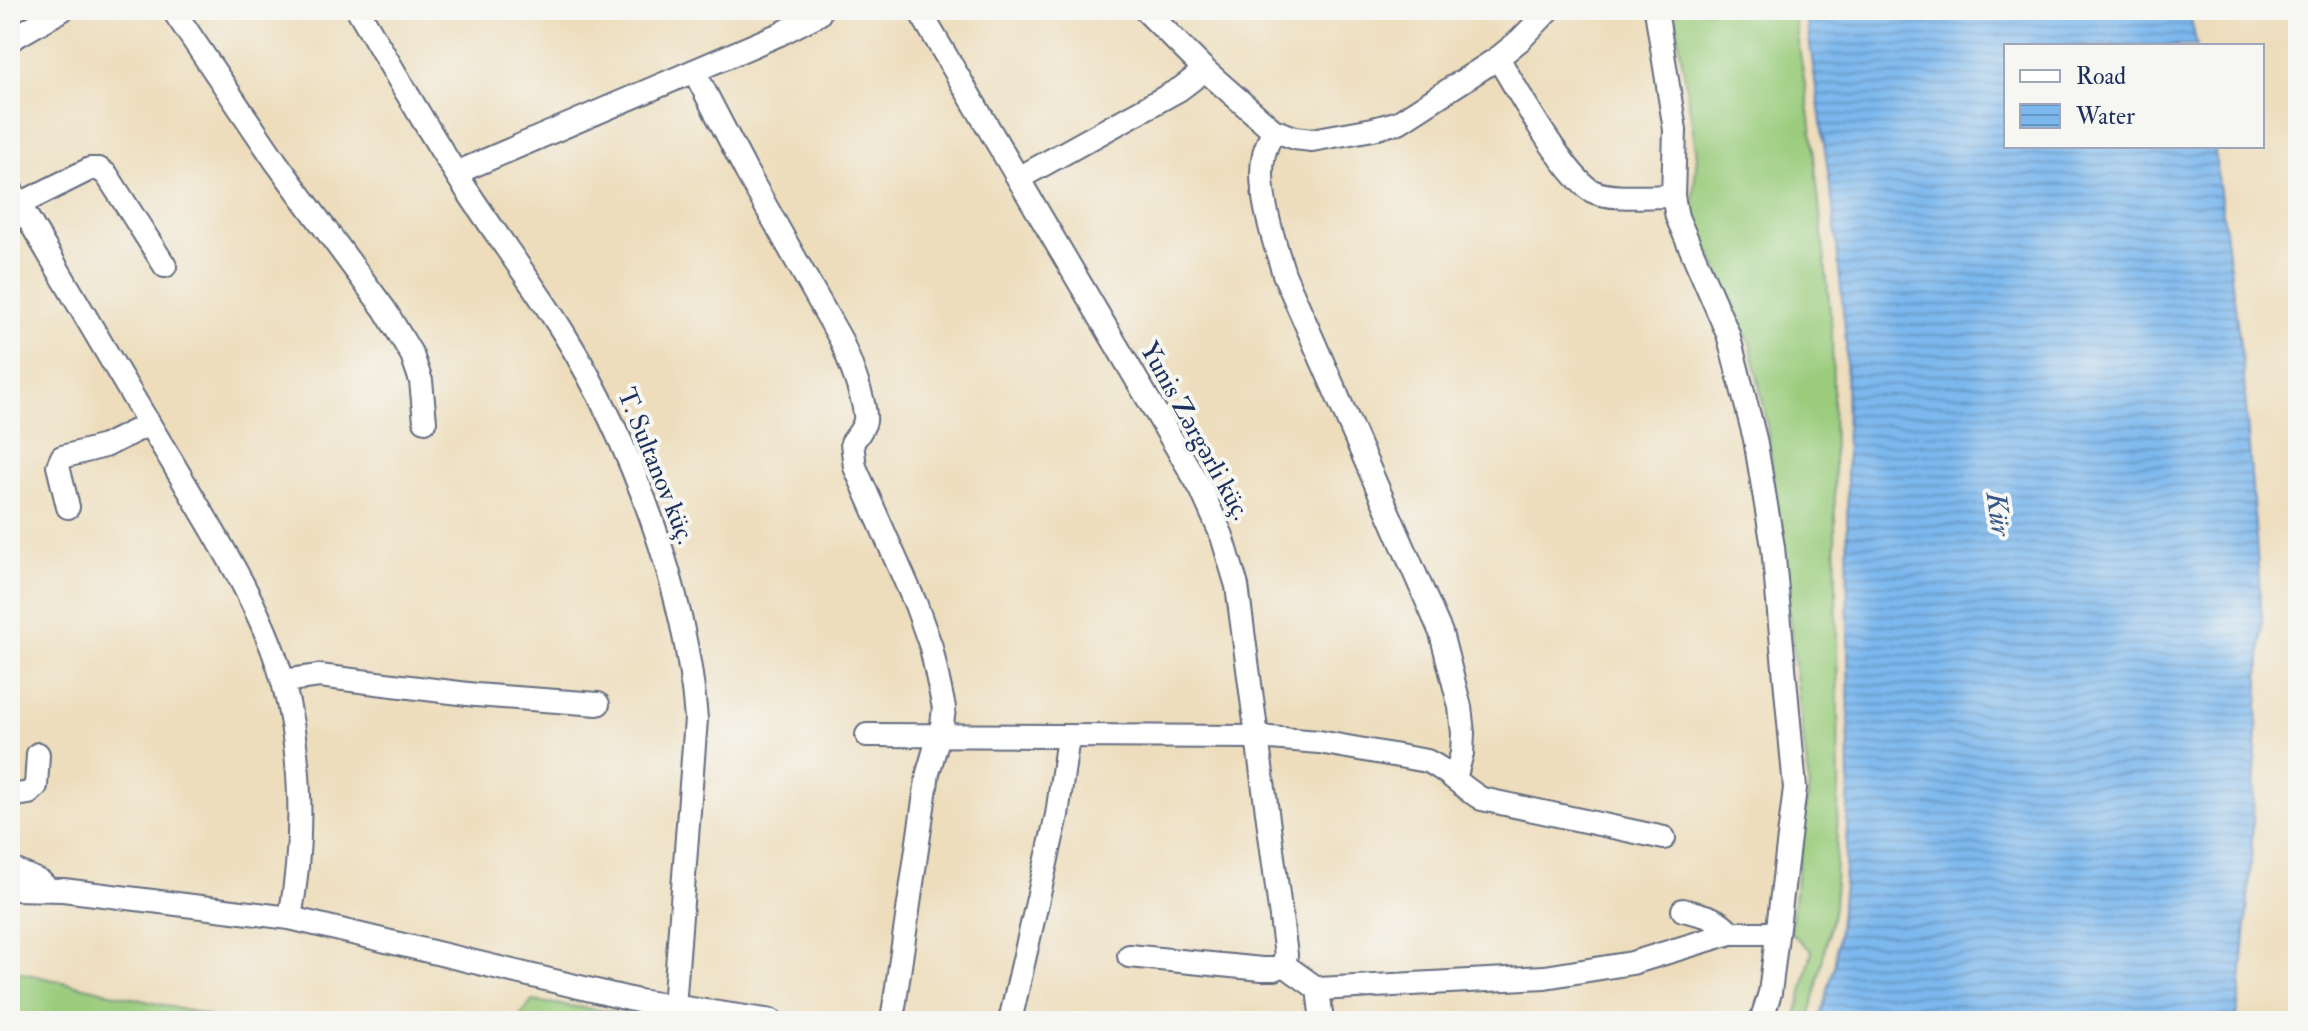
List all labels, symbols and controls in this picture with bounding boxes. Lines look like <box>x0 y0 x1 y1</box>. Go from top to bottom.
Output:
legend <box>2004 44 2264 148</box>
text: Road <box>2076 61 2126 92</box>
text: Water <box>2075 101 2135 132</box>
street label: Yunis Zərgərli küç. <box>1133 336 1257 526</box>
street label: T. Sultanov küç. <box>610 383 702 549</box>
water label: Kür <box>1977 488 2019 540</box>

